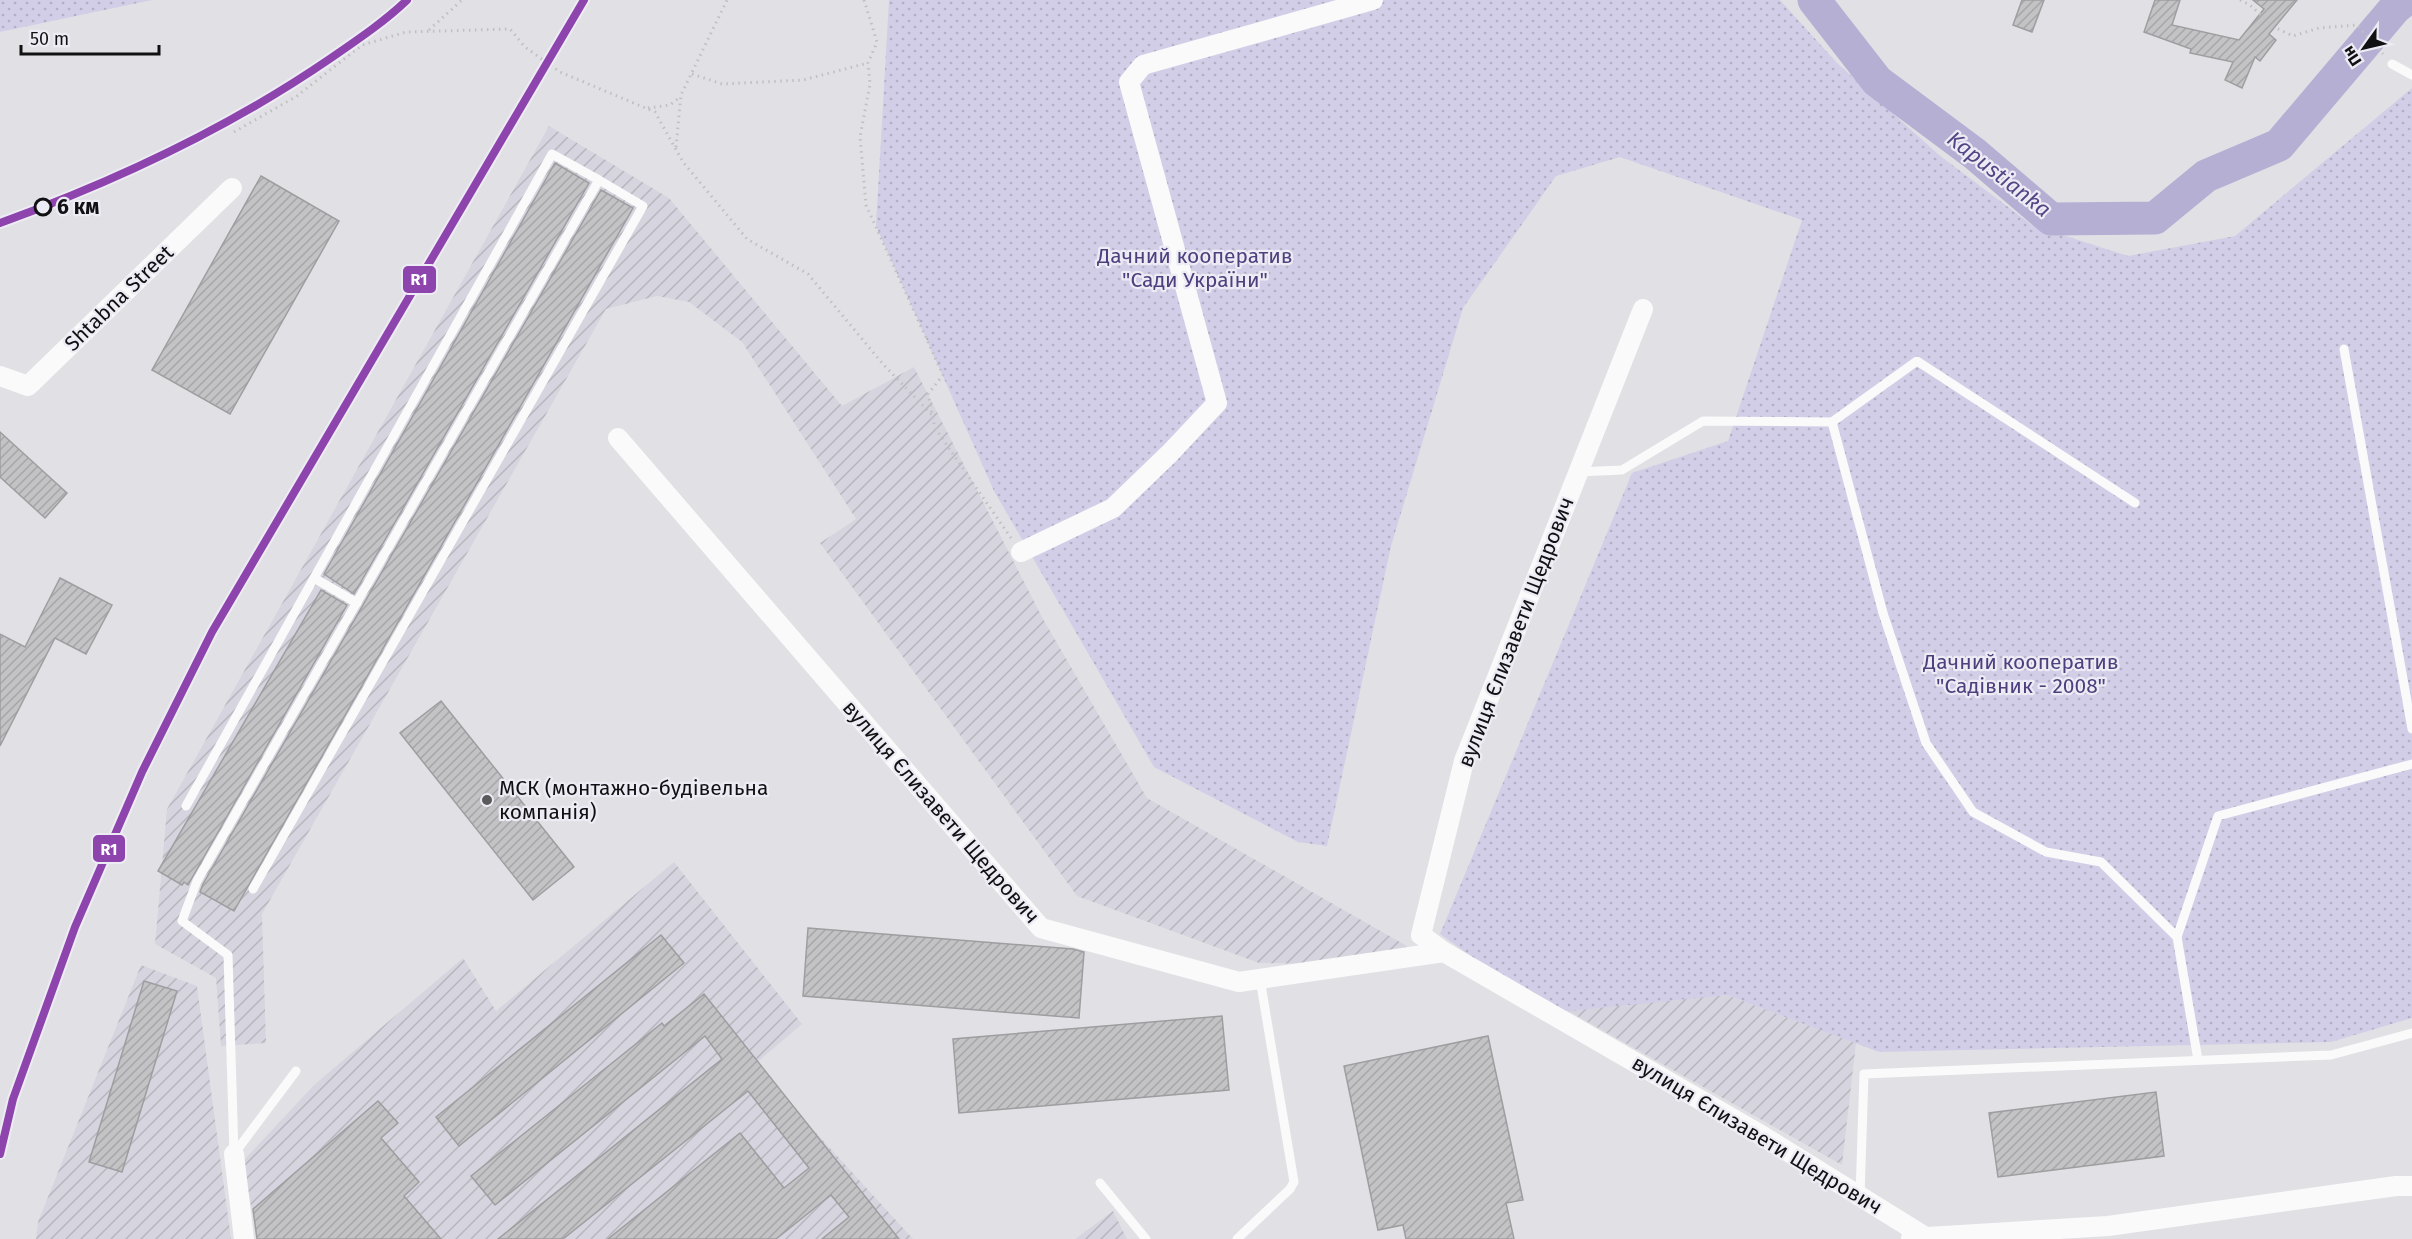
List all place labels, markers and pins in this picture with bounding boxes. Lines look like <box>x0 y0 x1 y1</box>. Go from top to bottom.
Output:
place label: 6 км <box>57 194 99 220</box>
marker: 6 км <box>34 198 52 216</box>
place label: МСК (монтажно-будівельна компанія) <box>499 775 768 825</box>
marker: МСК (монтажно-будівельна компанія) <box>480 793 494 807</box>

